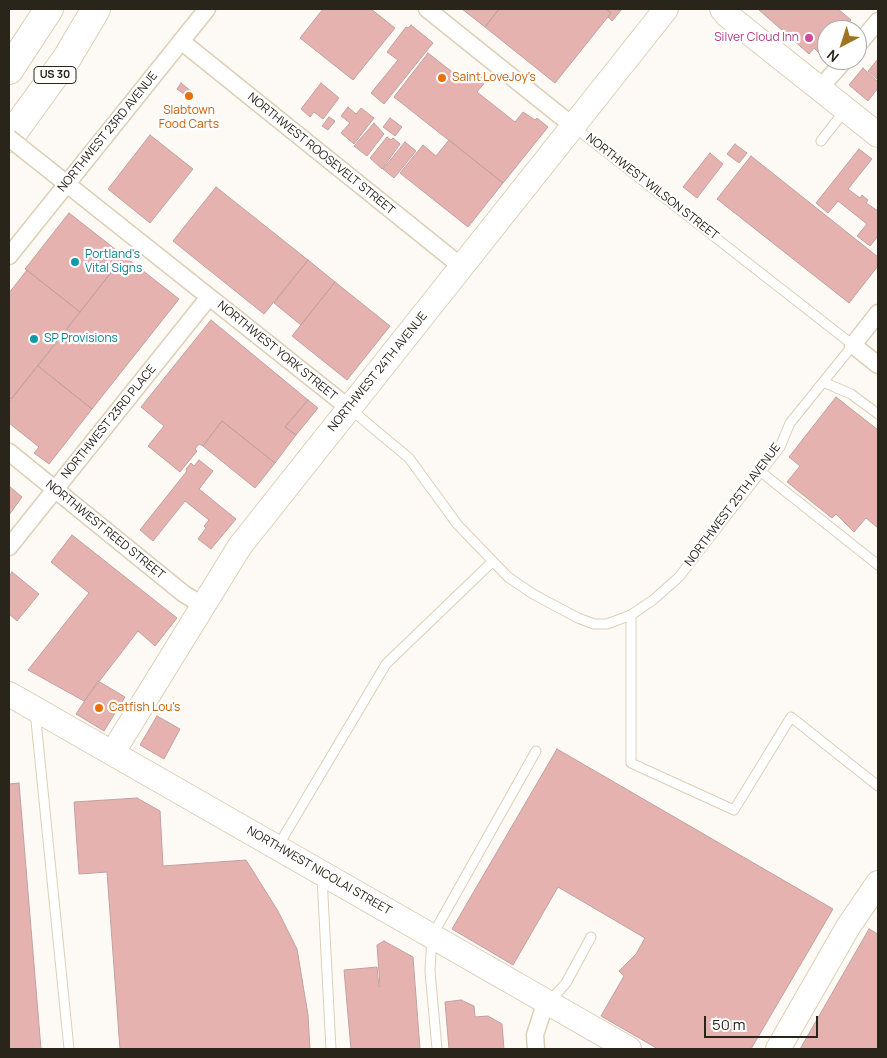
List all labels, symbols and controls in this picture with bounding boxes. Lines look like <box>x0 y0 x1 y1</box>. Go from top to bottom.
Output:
north arrow <box>817 20 867 70</box>
place label: Silver Cloud Inn <box>714 31 799 45</box>
marker: Silver Cloud Inn <box>803 32 815 44</box>
text: N <box>823 46 843 67</box>
road number: US 30 <box>34 66 76 84</box>
street label: NORTHWEST 23RD AVENUE <box>55 69 161 195</box>
place label: Saint LoveJoy's <box>452 71 536 85</box>
marker: Saint LoveJoy's <box>436 72 448 84</box>
marker: Slabtown Food Carts <box>183 90 195 102</box>
street label: NORTHWEST ROOSEVELT STREET <box>244 90 398 218</box>
place label: Slabtown Food Carts <box>159 104 219 132</box>
street label: NORTHWEST WILSON STREET <box>583 131 721 243</box>
place label: Portland's Vital Signs <box>85 248 142 276</box>
marker: Portland's Vital Signs <box>69 256 81 268</box>
street label: NORTHWEST YORK STREET <box>214 298 340 404</box>
street label: NORTHWEST 24TH AVENUE <box>325 309 431 435</box>
place label: SP Provisions <box>44 332 118 346</box>
marker: SP Provisions <box>28 333 40 345</box>
street label: NORTHWEST 23RD PLACE <box>59 362 159 482</box>
street label: NORTHWEST 25TH AVENUE <box>682 441 784 569</box>
street label: NORTHWEST REED STREET <box>42 477 168 583</box>
place label: Catfish Lou's <box>109 701 180 715</box>
marker: Catfish Lou's <box>93 702 105 714</box>
street label: NORTHWEST NICOLAI STREET <box>244 824 394 918</box>
scale bar <box>707 1006 821 1038</box>
text: 50 m <box>712 1014 746 1035</box>

